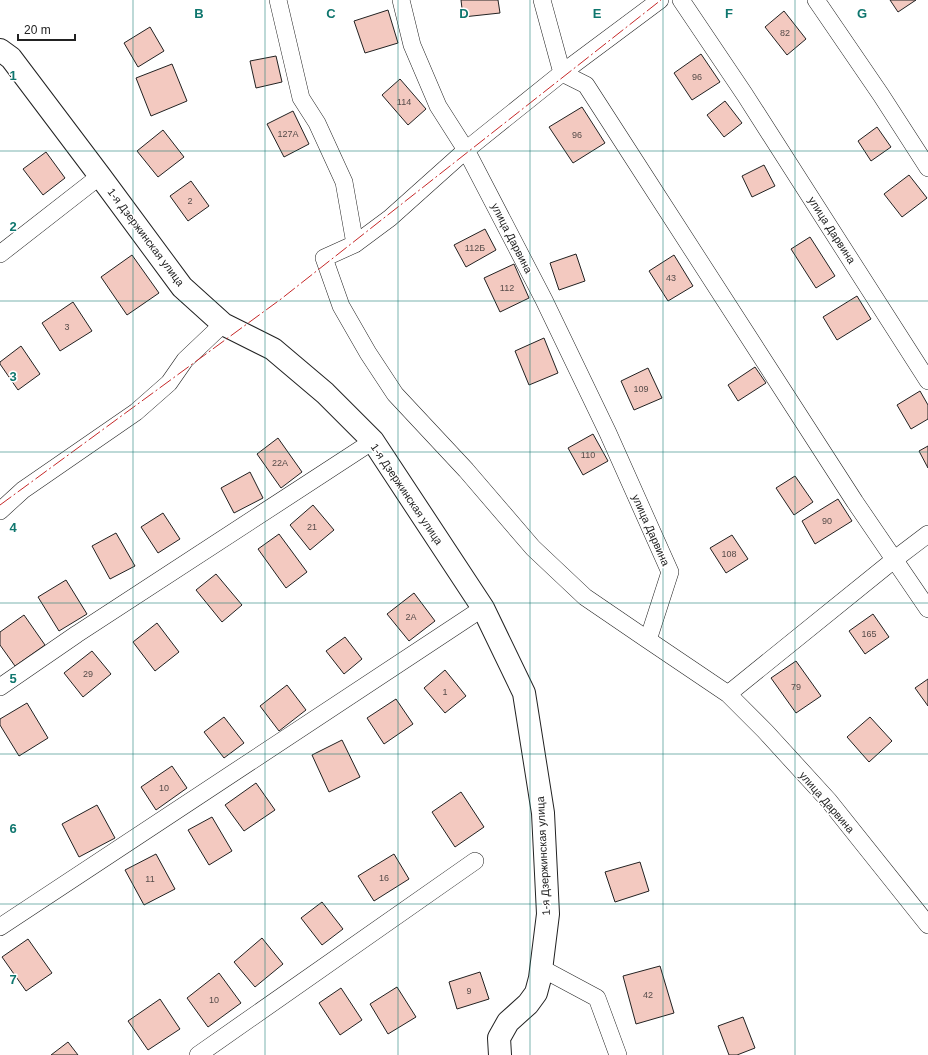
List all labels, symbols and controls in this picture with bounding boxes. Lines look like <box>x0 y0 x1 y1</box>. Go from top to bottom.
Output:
text: B <box>194 6 204 21</box>
text: C <box>326 6 336 21</box>
text: D <box>459 6 469 21</box>
text: E <box>593 6 602 21</box>
text: F <box>725 6 733 21</box>
text: G <box>857 6 867 21</box>
scale bar <box>18 16 75 42</box>
text: 20 m <box>24 23 51 37</box>
house number: 82 <box>780 28 790 38</box>
text: 1 <box>9 68 17 83</box>
house number: 96 <box>692 72 702 82</box>
house number: 114 <box>397 97 411 107</box>
house number: 127А <box>277 129 299 139</box>
house number: 96 <box>572 130 582 140</box>
street label: 1-я Дзержинская улица <box>105 186 187 289</box>
street label: улица Дарвина <box>806 194 859 266</box>
house number: 2 <box>187 196 193 206</box>
street label: улица Дарвина <box>489 201 535 276</box>
text: 2 <box>9 219 17 234</box>
house number: 112Б <box>465 243 485 253</box>
house number: 43 <box>666 273 676 283</box>
house number: 112 <box>500 283 514 293</box>
house number: 3 <box>64 322 70 332</box>
text: 3 <box>9 369 17 384</box>
house number: 109 <box>633 384 649 394</box>
street label: 1-я Дзержинская улица <box>369 441 446 548</box>
house number: 110 <box>581 450 595 460</box>
house number: 22А <box>272 458 288 468</box>
street label: улица Дарвина <box>630 492 673 568</box>
house number: 90 <box>822 516 832 526</box>
text: 4 <box>9 520 17 535</box>
house number: 21 <box>307 522 317 532</box>
house number: 108 <box>721 549 737 559</box>
house number: 2А <box>405 612 417 622</box>
house number: 165 <box>861 629 877 639</box>
house number: 29 <box>83 669 93 679</box>
text: 5 <box>9 671 17 686</box>
house number: 79 <box>791 682 801 692</box>
house number: 1 <box>442 687 448 697</box>
street label: улица Дарвина <box>797 769 857 836</box>
house number: 10 <box>159 783 169 793</box>
street label: 1-я Дзержинская улица <box>534 795 552 916</box>
text: 6 <box>9 821 17 836</box>
house number: 16 <box>379 873 389 883</box>
house number: 11 <box>145 874 155 884</box>
text: 7 <box>9 972 17 987</box>
house number: 9 <box>466 986 472 996</box>
house number: 42 <box>643 990 653 1000</box>
house number: 10 <box>209 995 219 1005</box>

